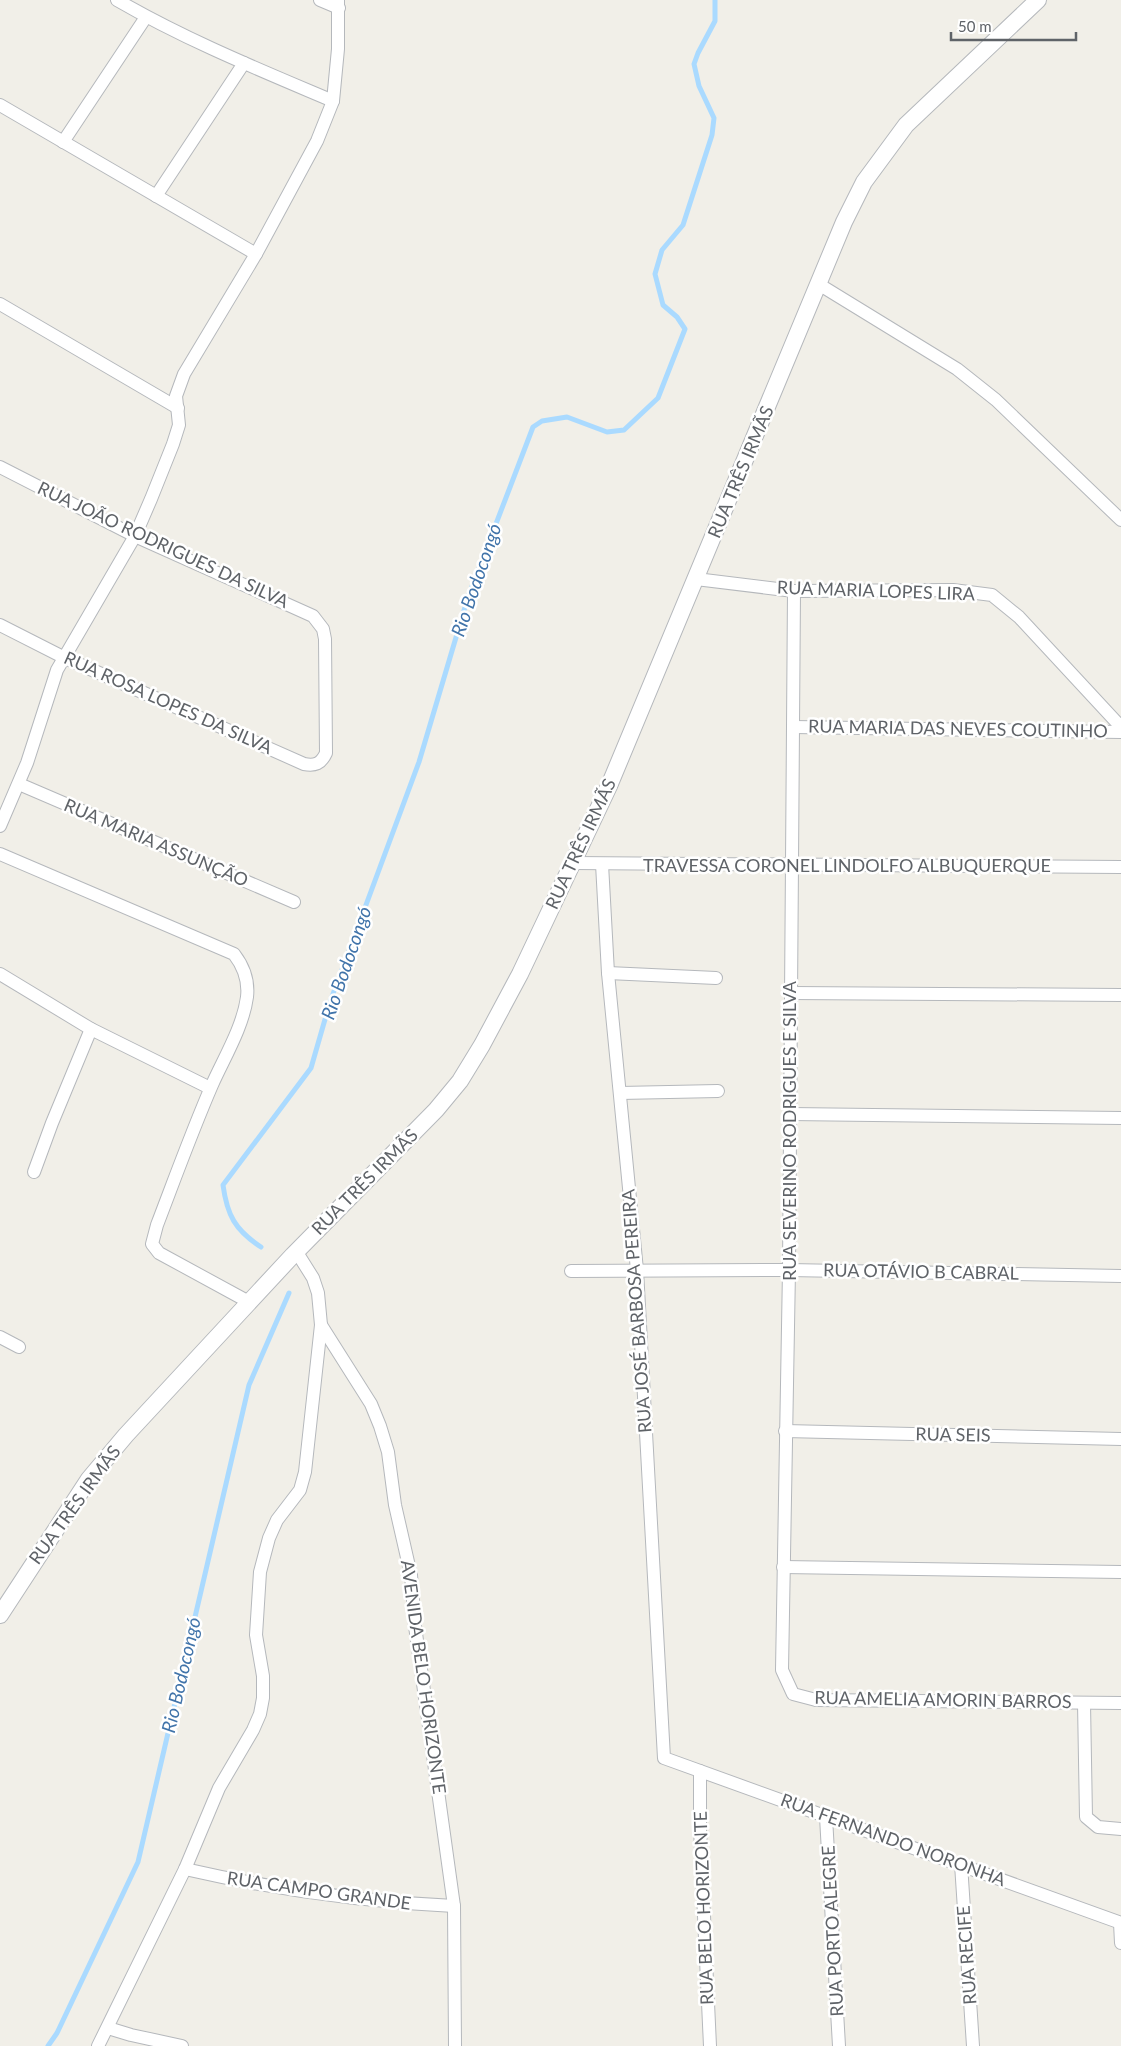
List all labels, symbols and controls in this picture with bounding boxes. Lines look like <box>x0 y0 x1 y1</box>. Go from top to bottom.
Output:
scale bar <box>951 10 1076 42</box>
text: 50 m <box>958 17 992 35</box>
street label: RUA TRÊS IRMÃS <box>702 402 778 541</box>
street label: RUA JOÃO RODRIGUES DA SILVA <box>34 476 293 612</box>
water label: Rio Bodocongó <box>445 520 506 639</box>
street label: RUA MARIA LOPES LIRA <box>777 576 976 604</box>
street label: RUA ROSA LOPES DA SILVA <box>61 646 277 758</box>
street label: RUA MARIA DAS NEVES COUTINHO <box>808 714 1108 742</box>
street label: RUA TRÊS IRMÃS <box>540 775 620 912</box>
street label: RUA MARIA ASSUNÇÃO <box>61 793 252 891</box>
street label: TRAVESSA CORONEL LINDOLFO ALBUQUERQUE <box>643 854 1051 876</box>
water label: Rio Bodocongó <box>315 903 376 1022</box>
street label: RUA SEVERINO RODRIGUES E SILVA <box>778 980 800 1281</box>
street label: RUA TRÊS IRMÃS <box>306 1123 422 1239</box>
street label: RUA JOSÉ BARBOSA PEREIRA <box>616 1187 656 1434</box>
street label: RUA OTÁVIO B CABRAL <box>823 1258 1019 1284</box>
street label: RUA SEIS <box>915 1422 991 1446</box>
street label: RUA TRÊS IRMÃS <box>24 1441 125 1568</box>
street label: AVENIDA BELO HORIZONTE <box>397 1558 451 1795</box>
water label: Rio Bodocongó <box>156 1615 205 1735</box>
street label: RUA AMELIA AMORIN BARROS <box>814 1686 1072 1712</box>
street label: RUA FERNANDO NORONHA <box>778 1788 1010 1890</box>
street label: RUA BELO HORIZONTE <box>689 1811 717 2005</box>
street label: RUA PORTO ALEGRE <box>817 1845 847 2017</box>
street label: RUA CAMPO GRANDE <box>226 1866 413 1914</box>
street label: RUA RECIFE <box>952 1905 980 2005</box>

